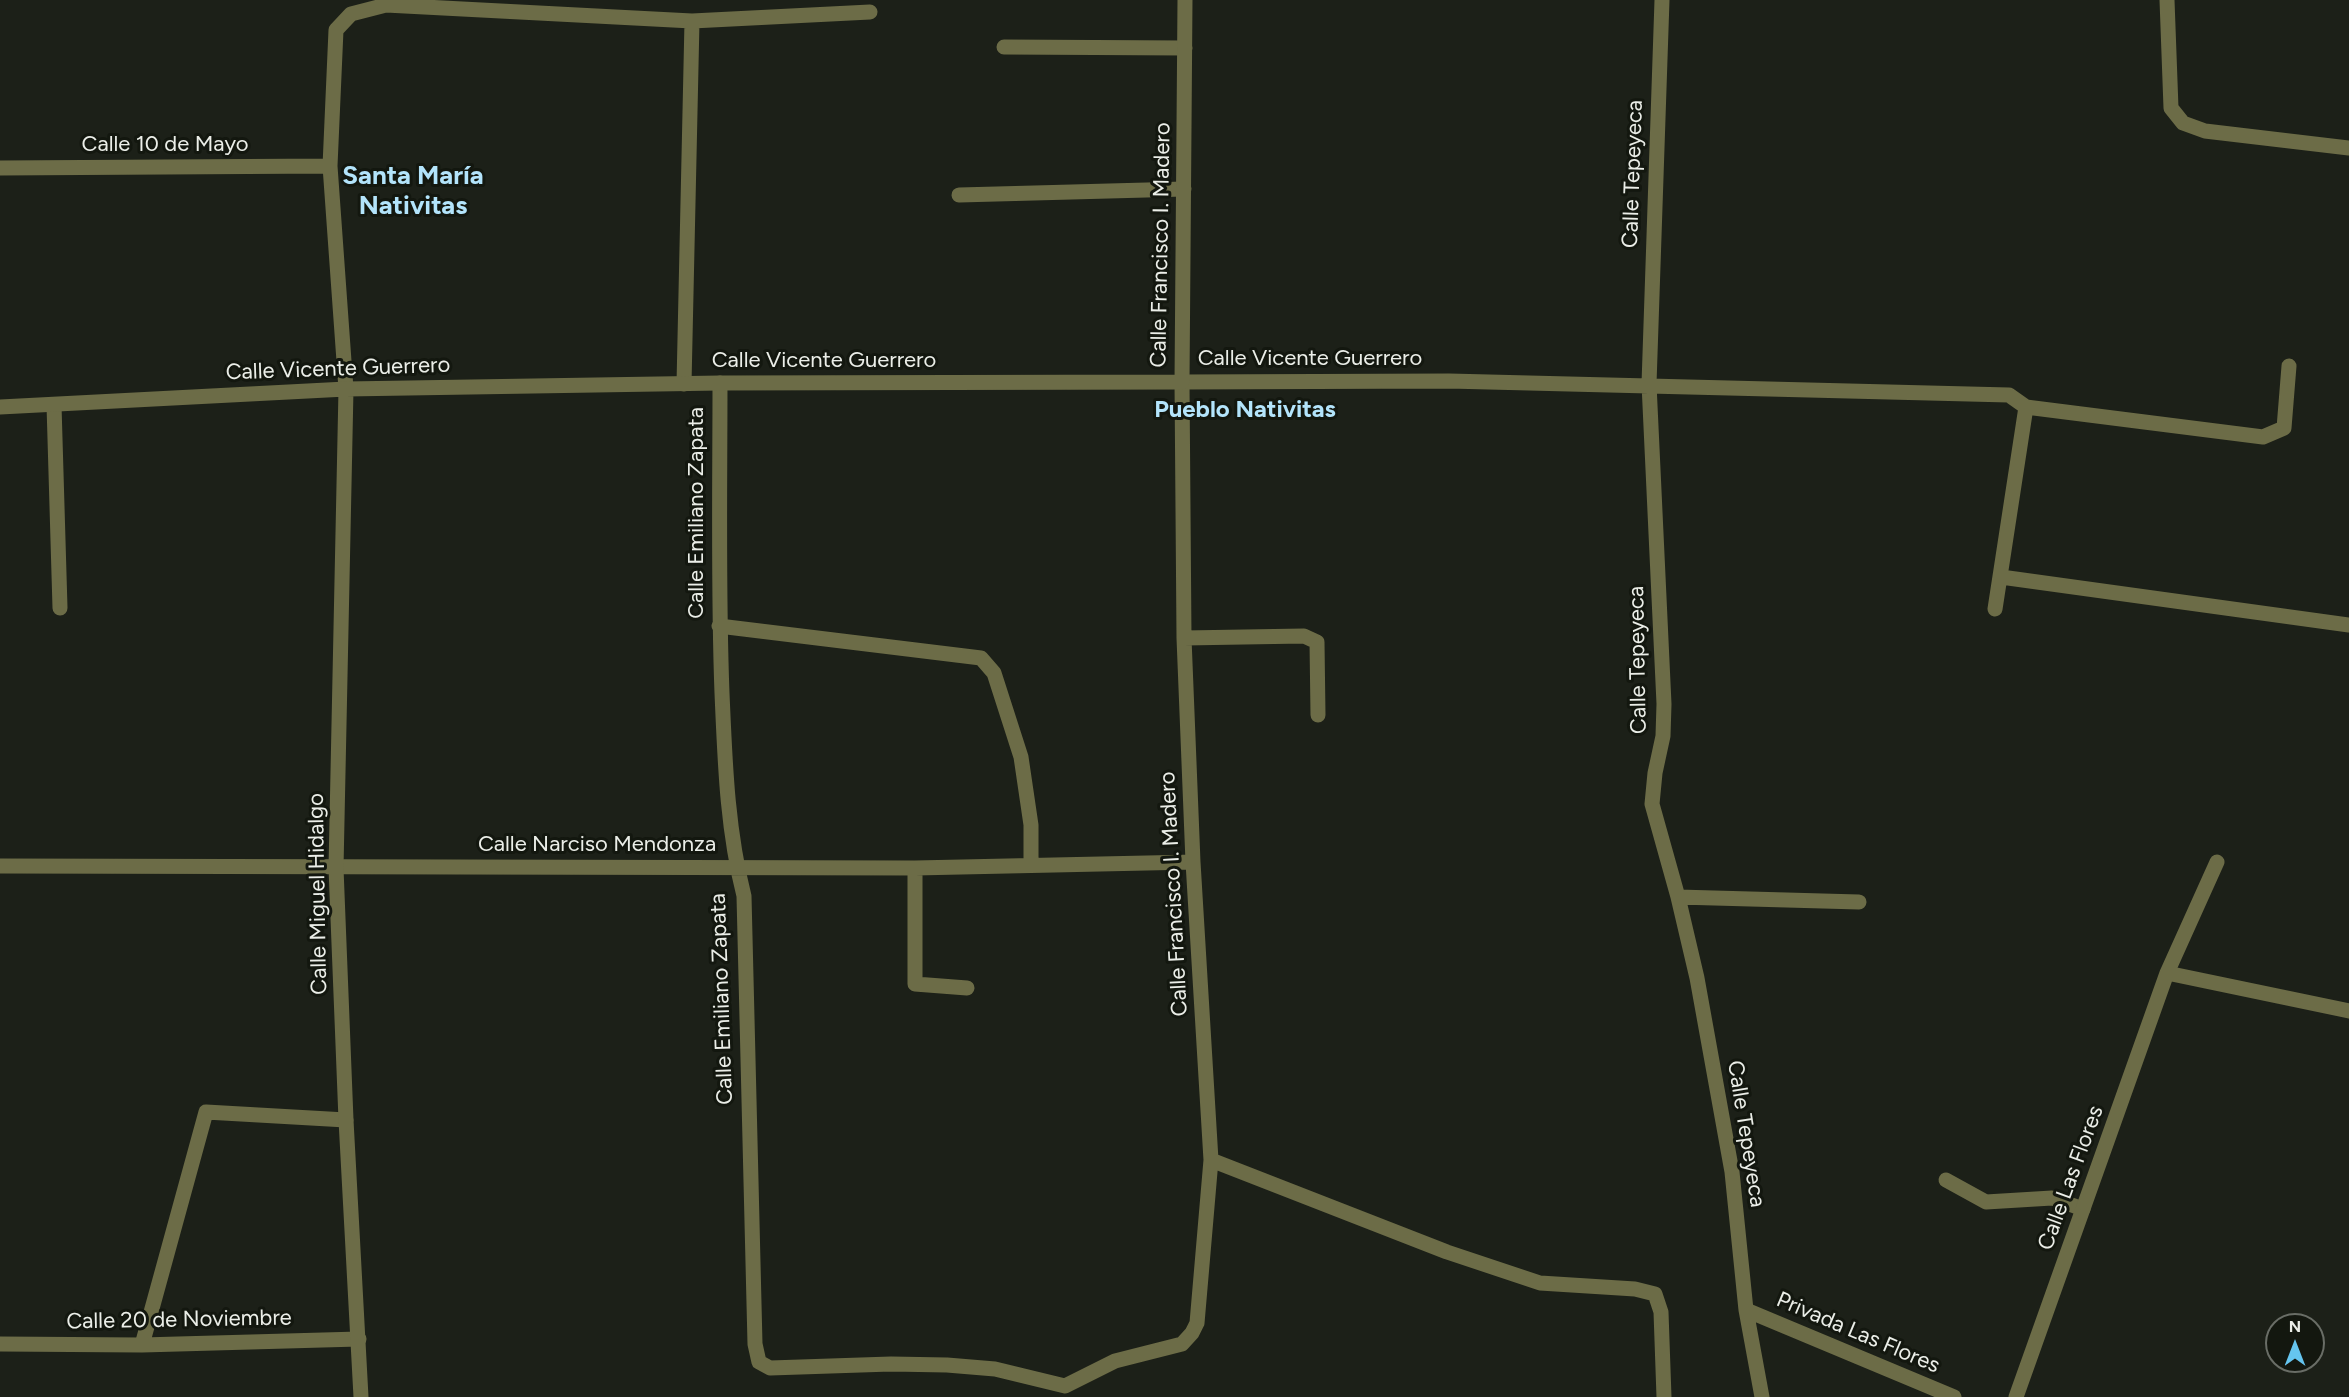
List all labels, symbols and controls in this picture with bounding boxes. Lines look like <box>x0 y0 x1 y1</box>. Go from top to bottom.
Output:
street label: Calle Tepeyeca <box>1617 99 1649 249</box>
street label: Calle Francisco I. Madero <box>1146 122 1176 368</box>
street label: Calle 10 de Mayo <box>82 132 248 158</box>
district label: Santa María Nativitas <box>342 160 484 222</box>
street label: Calle Vicente Guerrero <box>1198 346 1422 372</box>
street label: Calle Vicente Guerrero <box>712 348 936 374</box>
street label: Calle Vicente Guerrero <box>225 352 451 386</box>
district label: Pueblo Nativitas <box>1154 396 1336 424</box>
street label: Calle Emiliano Zapata <box>684 407 710 619</box>
street label: Calle Tepeyeca <box>1624 586 1652 734</box>
street label: Calle Francisco I. Madero <box>1154 771 1194 1017</box>
street label: Calle Miguel Hidalgo <box>303 793 333 995</box>
street label: Calle Narciso Mendonza <box>478 832 716 858</box>
street label: Calle Emiliano Zapata <box>705 893 739 1105</box>
street label: Calle Tepeyeca <box>1721 1059 1771 1209</box>
street label: Calle Las Flores <box>2033 1102 2109 1254</box>
street label: Privada Las Flores <box>1772 1287 1944 1379</box>
street label: Calle 20 de Noviembre <box>66 1305 292 1335</box>
north arrow <box>2265 1313 2325 1373</box>
text: N <box>2289 1317 2301 1336</box>

